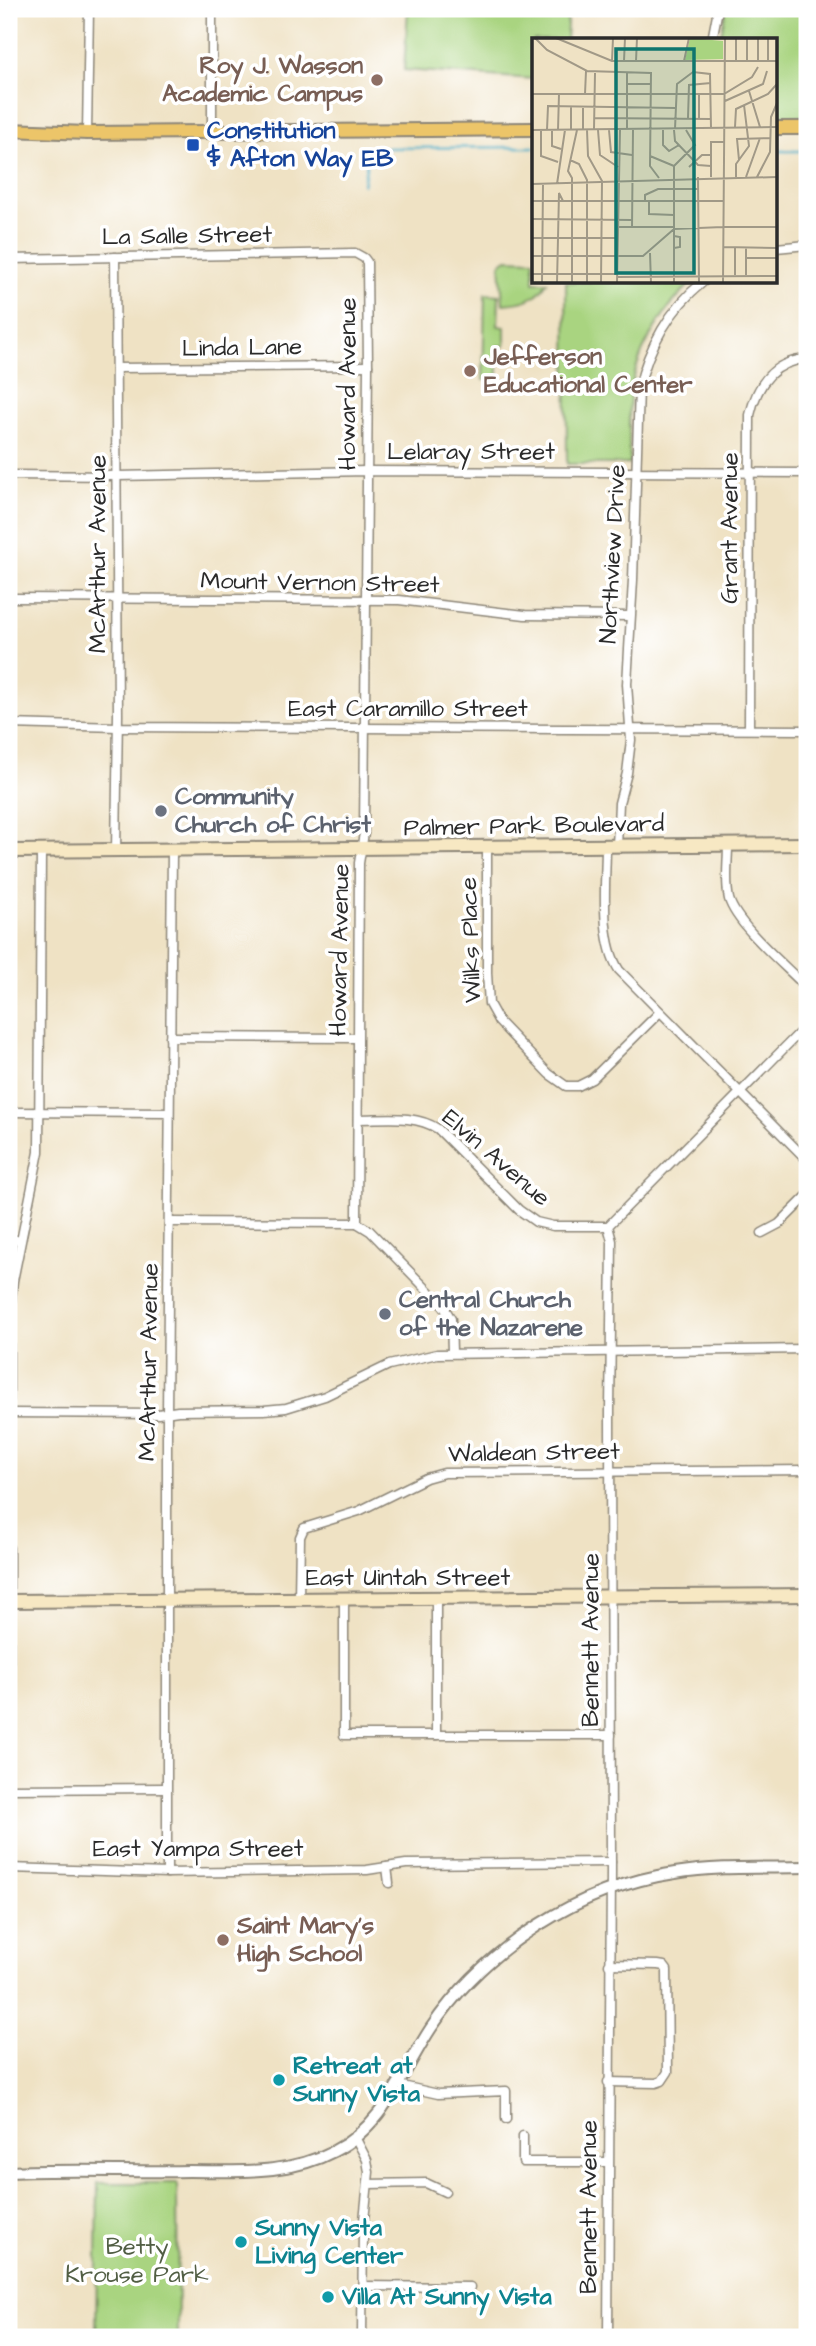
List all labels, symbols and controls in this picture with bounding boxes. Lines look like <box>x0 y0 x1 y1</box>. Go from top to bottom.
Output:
inset map <box>532 38 778 284</box>
place label: Roy J. Wasson Academic Campus <box>162 49 363 111</box>
marker: Roy J. Wasson Academic Campus <box>369 72 385 88</box>
place label: Constitution $ Afton Way EB <box>206 114 394 178</box>
marker: Constitution $ Afton Way EB <box>185 137 201 153</box>
street label: La Salle Street <box>102 218 273 254</box>
street label: Howard Avenue <box>331 298 365 470</box>
street label: Linda Lane <box>182 330 302 366</box>
place label: Jefferson Educational Center <box>483 340 693 402</box>
marker: Jefferson Educational Center <box>462 363 478 379</box>
street label: Lelaray Street <box>387 435 555 470</box>
street label: Grant Avenue <box>713 452 747 604</box>
street label: McArthur Avenue <box>81 455 115 653</box>
street label: Northview Drive <box>591 464 635 644</box>
street label: Mount Vernon Street <box>200 564 440 602</box>
street label: East Caramillo Street <box>288 692 528 726</box>
place label: Community Church of Christ <box>175 780 371 842</box>
marker: Community Church of Christ <box>153 803 169 819</box>
street label: Palmer Park Boulevard <box>403 807 665 845</box>
street label: Howard Avenue <box>321 863 359 1037</box>
street label: Wilks Place <box>452 877 490 1003</box>
street label: Elvin Avenue <box>434 1101 558 1215</box>
street label: McArthur Avenue <box>130 1263 168 1461</box>
place label: Central Church of the Nazarene <box>399 1283 583 1345</box>
marker: Central Church of the Nazarene <box>377 1306 393 1322</box>
street label: Waldean Street <box>448 1434 620 1471</box>
street label: Bennett Avenue <box>574 1553 608 1727</box>
street label: East Uintah Street <box>306 1561 510 1595</box>
street label: East Yampa Street <box>93 1832 304 1866</box>
place label: Saint Mary's High School <box>236 1909 374 1972</box>
marker: Saint Mary's High School <box>215 1932 231 1948</box>
place label: Retreat at Sunny Vista <box>292 2049 421 2113</box>
marker: Retreat at Sunny Vista <box>271 2072 287 2088</box>
street label: Bennett Avenue <box>572 2120 606 2294</box>
place label: Sunny Vista Living Center <box>254 2211 404 2274</box>
park label: Betty Krouse Park <box>65 2230 209 2292</box>
marker: Sunny Vista Living Center <box>233 2234 249 2250</box>
place label: Villa At Sunny Vista <box>341 2280 553 2316</box>
marker: Villa At Sunny Vista <box>320 2289 336 2305</box>

